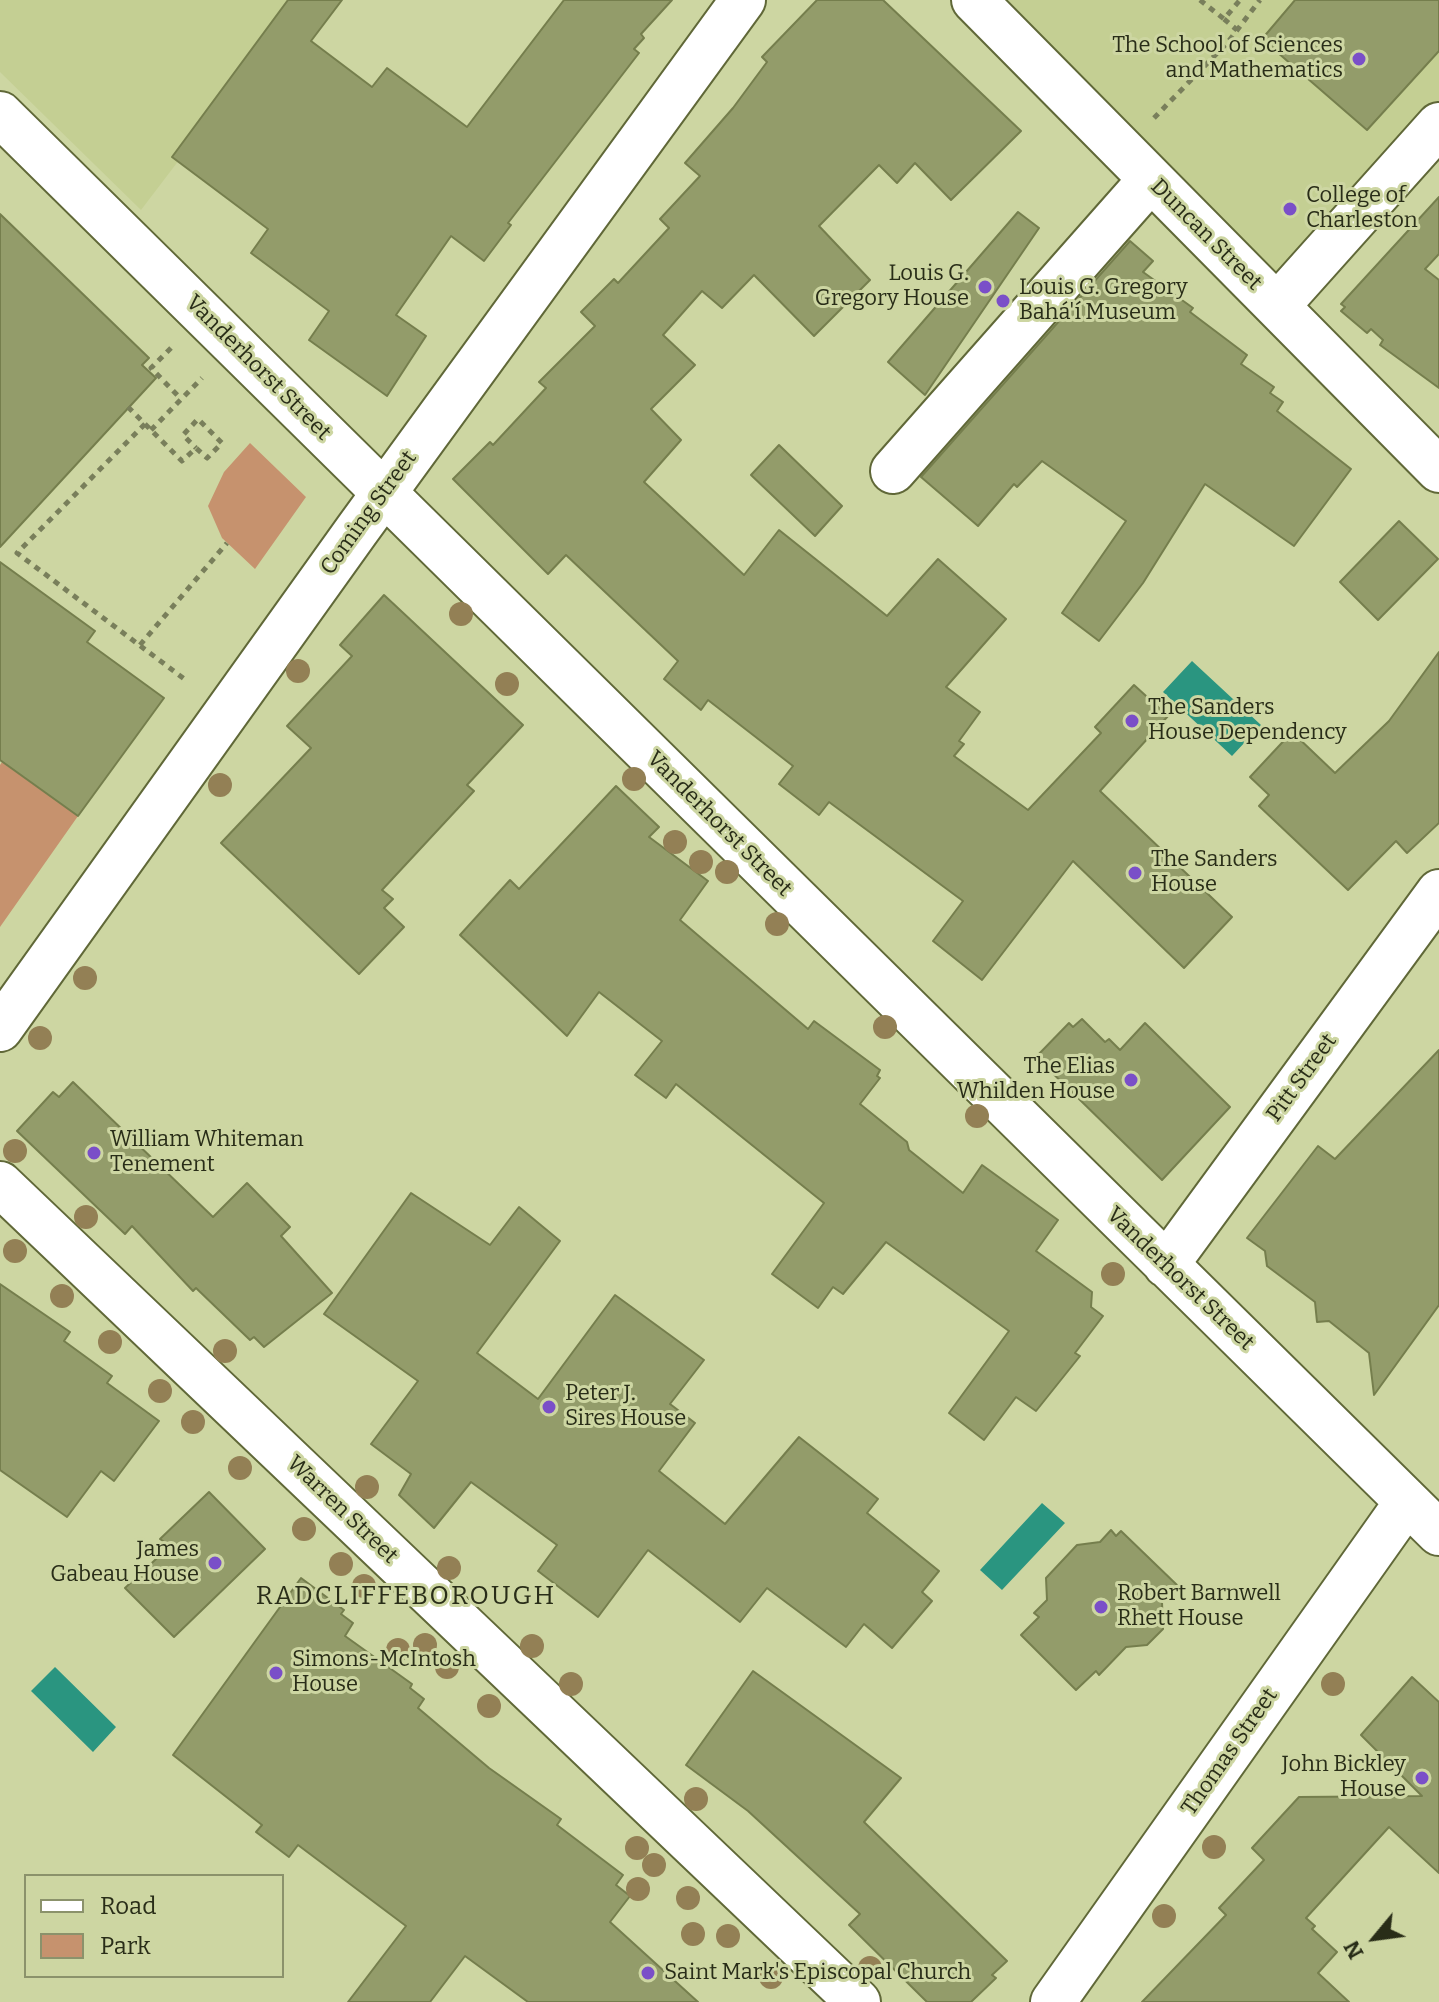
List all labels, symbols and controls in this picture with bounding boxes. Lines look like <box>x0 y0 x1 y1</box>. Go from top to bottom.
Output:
place label: The School of Sciences and Mathematics <box>1112 33 1343 84</box>
marker: The School of Sciences and Mathematics <box>1350 50 1368 68</box>
street label: Duncan Street <box>1145 174 1267 296</box>
place label: College of Charleston <box>1306 183 1418 234</box>
marker: College of Charleston <box>1281 200 1299 218</box>
place label: Louis G. Gregory House <box>815 261 969 312</box>
place label: Louis G. Gregory Bahá'í Museum <box>1019 275 1188 326</box>
marker: Louis G. Gregory House <box>976 278 994 296</box>
street label: Vanderhorst Street <box>180 290 336 446</box>
marker: Louis G. Gregory Bahá'í Museum <box>994 292 1012 310</box>
street label: Coming Street <box>315 446 423 580</box>
place label: The Sanders House Dependency <box>1148 695 1347 746</box>
marker: The Sanders House Dependency <box>1123 712 1141 730</box>
street label: Vanderhorst Street <box>641 746 797 902</box>
place label: The Sanders House <box>1151 847 1277 898</box>
marker: The Sanders House <box>1126 864 1144 882</box>
street label: Pitt Street <box>1261 1029 1343 1127</box>
place label: The Elias Whilden House <box>957 1054 1115 1106</box>
marker: The Elias Whilden House <box>1122 1071 1140 1089</box>
place label: William Whiteman Tenement <box>110 1127 304 1178</box>
marker: William Whiteman Tenement <box>85 1144 103 1162</box>
street label: Vanderhorst Street <box>1101 1202 1259 1356</box>
place label: Peter J. Sires House <box>565 1381 686 1432</box>
marker: Peter J. Sires House <box>540 1398 558 1416</box>
street label: Warren Street <box>281 1451 403 1569</box>
place label: James Gabeau House <box>50 1537 199 1588</box>
marker: James Gabeau House <box>206 1554 224 1572</box>
district label: RADCLIFFEBOROUGH <box>256 1581 556 1613</box>
place label: Robert Barnwell Rhett House <box>1117 1581 1281 1632</box>
marker: Robert Barnwell Rhett House <box>1092 1598 1110 1616</box>
place label: Simons-McIntosh House <box>292 1647 476 1698</box>
marker: Simons-McIntosh House <box>267 1664 285 1682</box>
street label: Thomas Street <box>1176 1683 1284 1821</box>
place label: John Bickley House <box>1282 1752 1406 1804</box>
marker: John Bickley House <box>1413 1769 1431 1787</box>
legend <box>24 1874 284 1978</box>
text: Road <box>100 1892 156 1920</box>
north arrow <box>1335 1898 1415 1978</box>
text: Park <box>100 1932 151 1960</box>
text: N <box>1338 1936 1370 1964</box>
place label: Saint Mark's Episcopal Church <box>664 1960 971 1986</box>
marker: Saint Mark's Episcopal Church <box>639 1964 657 1982</box>

